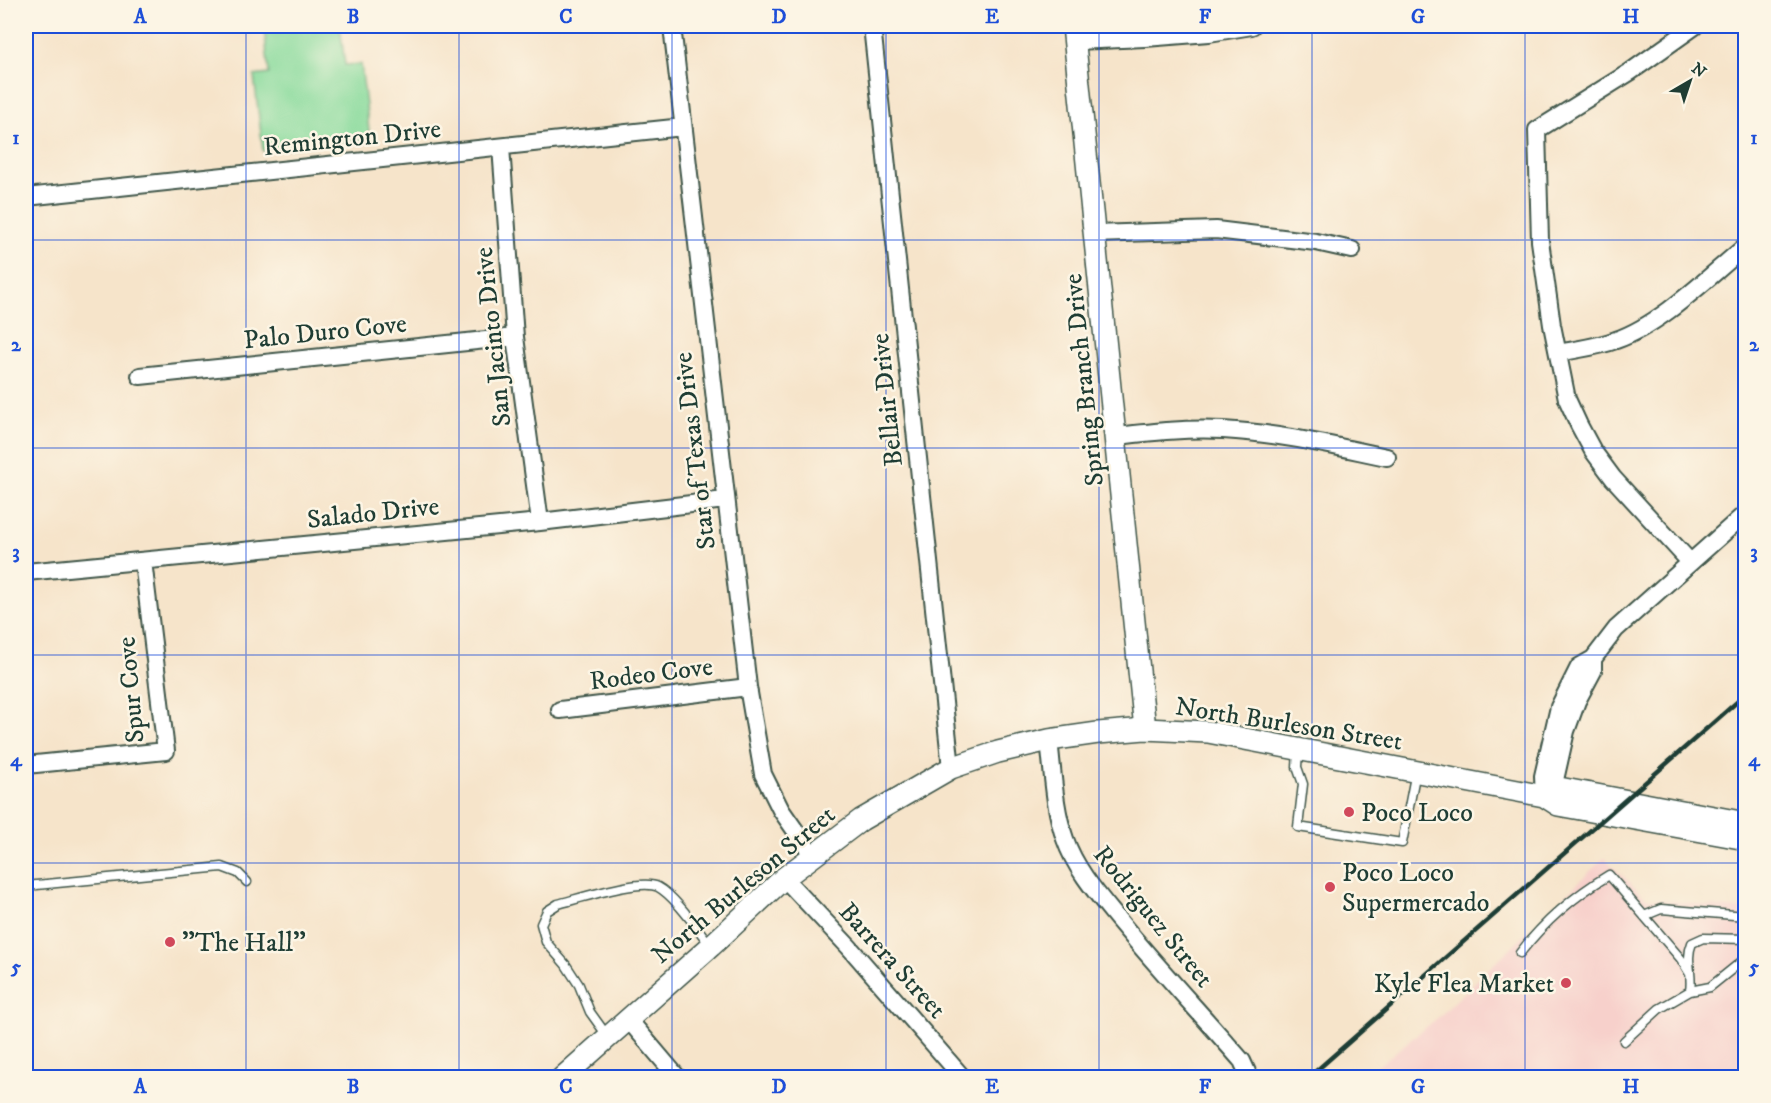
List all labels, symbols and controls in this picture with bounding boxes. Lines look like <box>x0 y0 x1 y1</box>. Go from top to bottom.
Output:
text: A <box>133 5 148 30</box>
text: B <box>347 5 359 30</box>
text: C <box>559 5 573 30</box>
text: D <box>772 5 787 30</box>
text: E <box>985 5 999 30</box>
text: F <box>1199 5 1212 30</box>
text: G <box>1411 5 1425 30</box>
text: H <box>1623 5 1640 30</box>
north arrow <box>1660 51 1720 111</box>
text: N <box>1687 58 1710 82</box>
street label: Remington Drive <box>262 113 443 164</box>
text: 1 <box>12 126 20 151</box>
text: 1 <box>1750 126 1758 151</box>
street label: San Jacinto Drive <box>468 245 519 428</box>
street label: Spring Branch Drive <box>1057 272 1112 488</box>
street label: Palo Duro Cove <box>242 308 408 357</box>
street label: Bellair Drive <box>864 332 911 468</box>
text: 2 <box>11 333 22 358</box>
text: 2 <box>1749 333 1760 358</box>
street label: Star of Texas Drive <box>667 350 724 551</box>
street label: Salado Drive <box>305 490 441 537</box>
text: 3 <box>12 540 20 565</box>
text: 3 <box>1750 540 1758 565</box>
street label: Spur Cove <box>110 635 153 744</box>
street label: Rodeo Cove <box>588 651 715 698</box>
street label: North Burleson Street <box>1173 690 1405 759</box>
text: 4 <box>10 748 23 773</box>
text: 4 <box>1748 748 1761 773</box>
place label: Poco Loco <box>1361 797 1473 830</box>
street label: North Burleson Street <box>645 799 843 972</box>
marker: Poco Loco <box>1342 805 1356 819</box>
street label: Rodriguez Street <box>1085 839 1220 995</box>
place label: Poco Loco Supermercado <box>1342 857 1489 920</box>
marker: Poco Loco Supermercado <box>1323 880 1337 894</box>
street label: Barrera Street <box>831 896 953 1026</box>
place label: "The Hall" <box>182 927 306 960</box>
marker: "The Hall" <box>163 935 177 949</box>
text: 5 <box>10 955 21 980</box>
text: 5 <box>1748 955 1759 980</box>
place label: Kyle Flea Market <box>1374 968 1554 1001</box>
marker: Kyle Flea Market <box>1559 976 1573 990</box>
text: A <box>133 1075 148 1100</box>
text: B <box>347 1075 359 1100</box>
text: C <box>559 1075 573 1100</box>
text: D <box>772 1075 787 1100</box>
text: E <box>985 1075 999 1100</box>
text: F <box>1199 1075 1212 1100</box>
text: G <box>1411 1075 1425 1100</box>
text: H <box>1623 1075 1640 1100</box>

